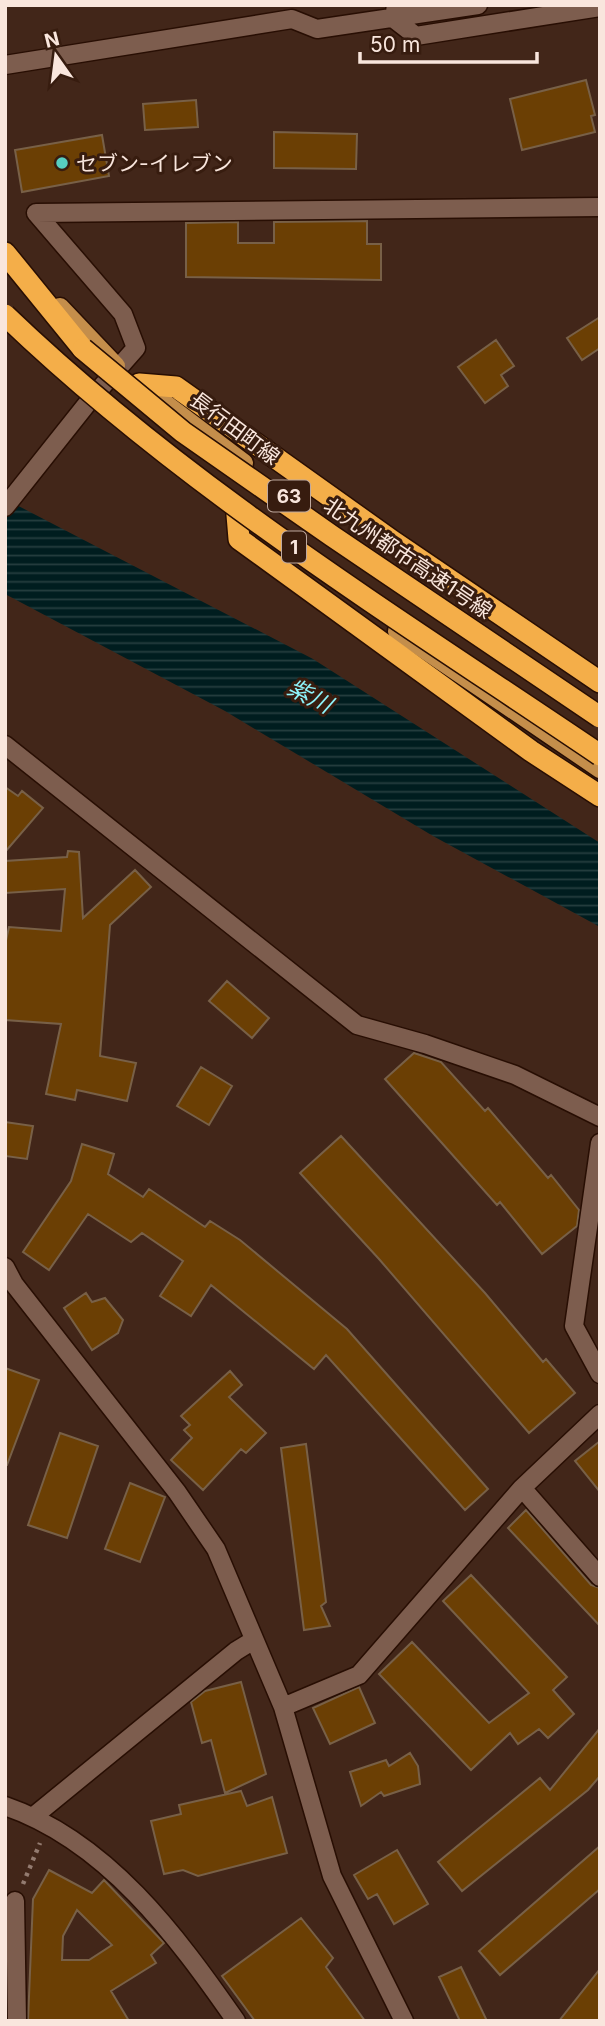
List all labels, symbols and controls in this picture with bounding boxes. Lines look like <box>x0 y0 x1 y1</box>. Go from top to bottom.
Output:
north arrow <box>21 21 91 91</box>
scale bar <box>360 21 537 65</box>
text: N <box>42 27 62 53</box>
text: 50 m <box>370 32 420 57</box>
place label: セブン-イレブン <box>76 151 233 176</box>
marker: セブン-イレブン <box>54 155 70 171</box>
street label: 長行田町線 <box>186 386 284 470</box>
road number: 63 <box>268 481 310 512</box>
street label: 北九州都市高速1号線 <box>319 492 497 624</box>
road number: 1 <box>282 532 306 562</box>
water label: 紫川 <box>283 673 340 720</box>

